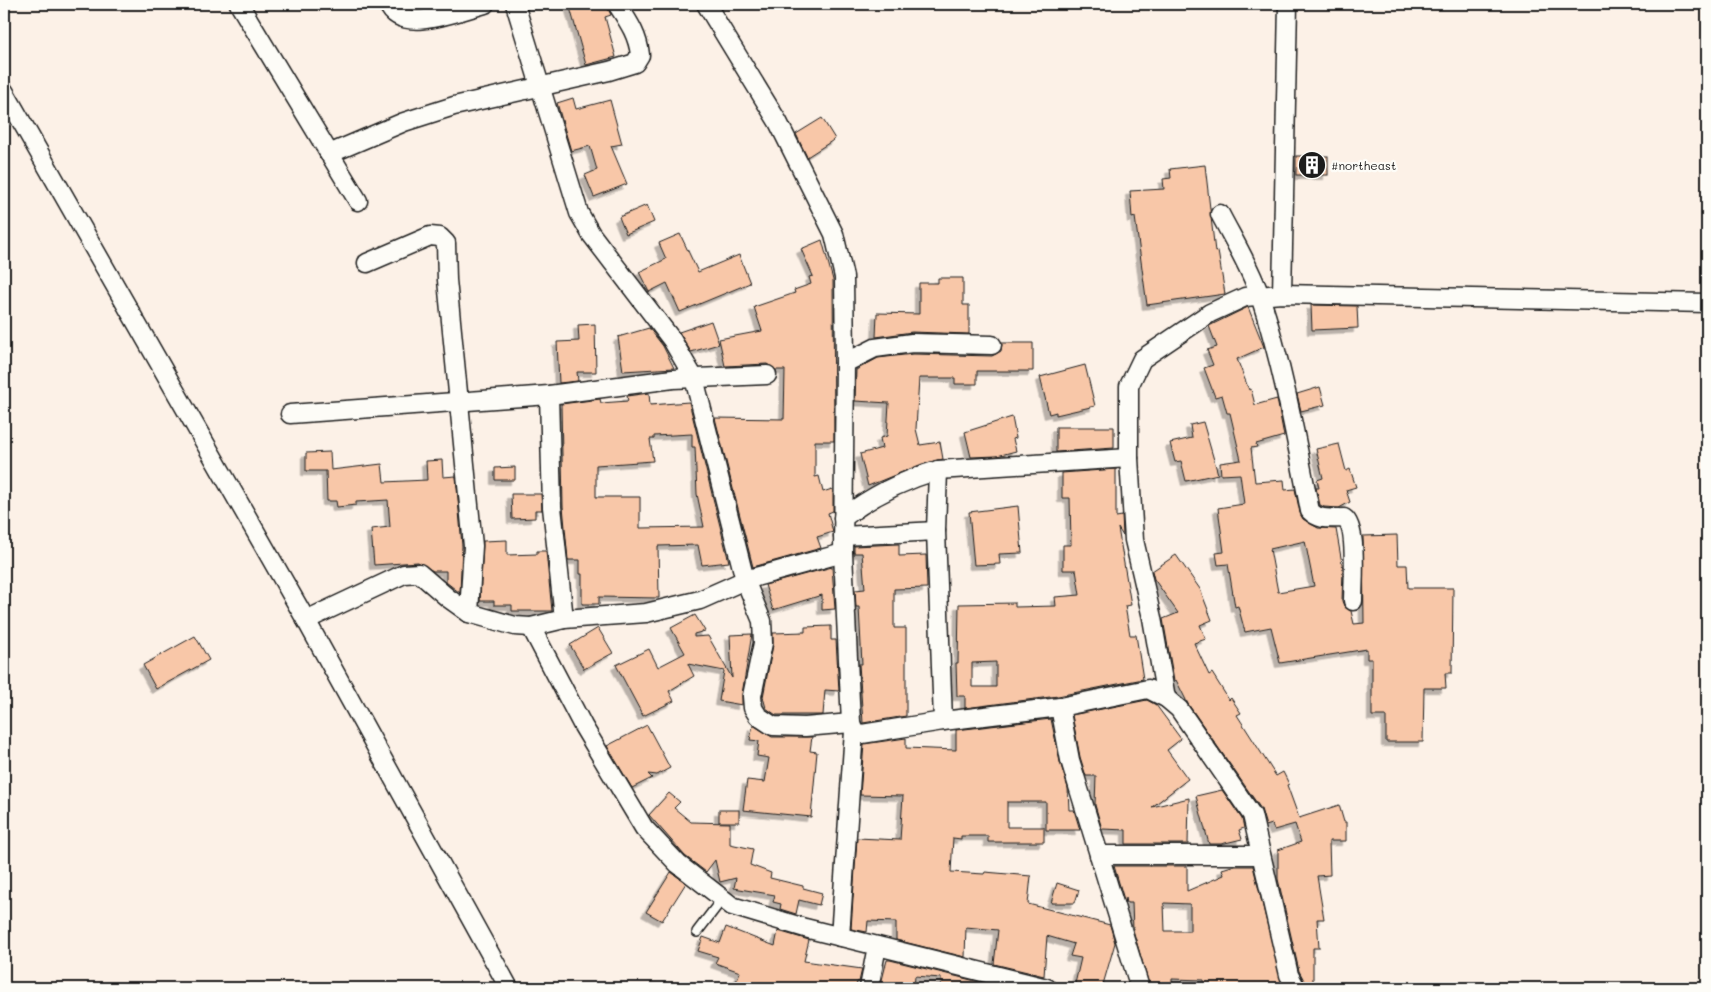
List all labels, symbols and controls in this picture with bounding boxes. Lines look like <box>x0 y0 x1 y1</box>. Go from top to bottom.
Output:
building icon: #northeast <box>1297 150 1327 180</box>
place label: #northeast <box>1331 157 1396 173</box>

